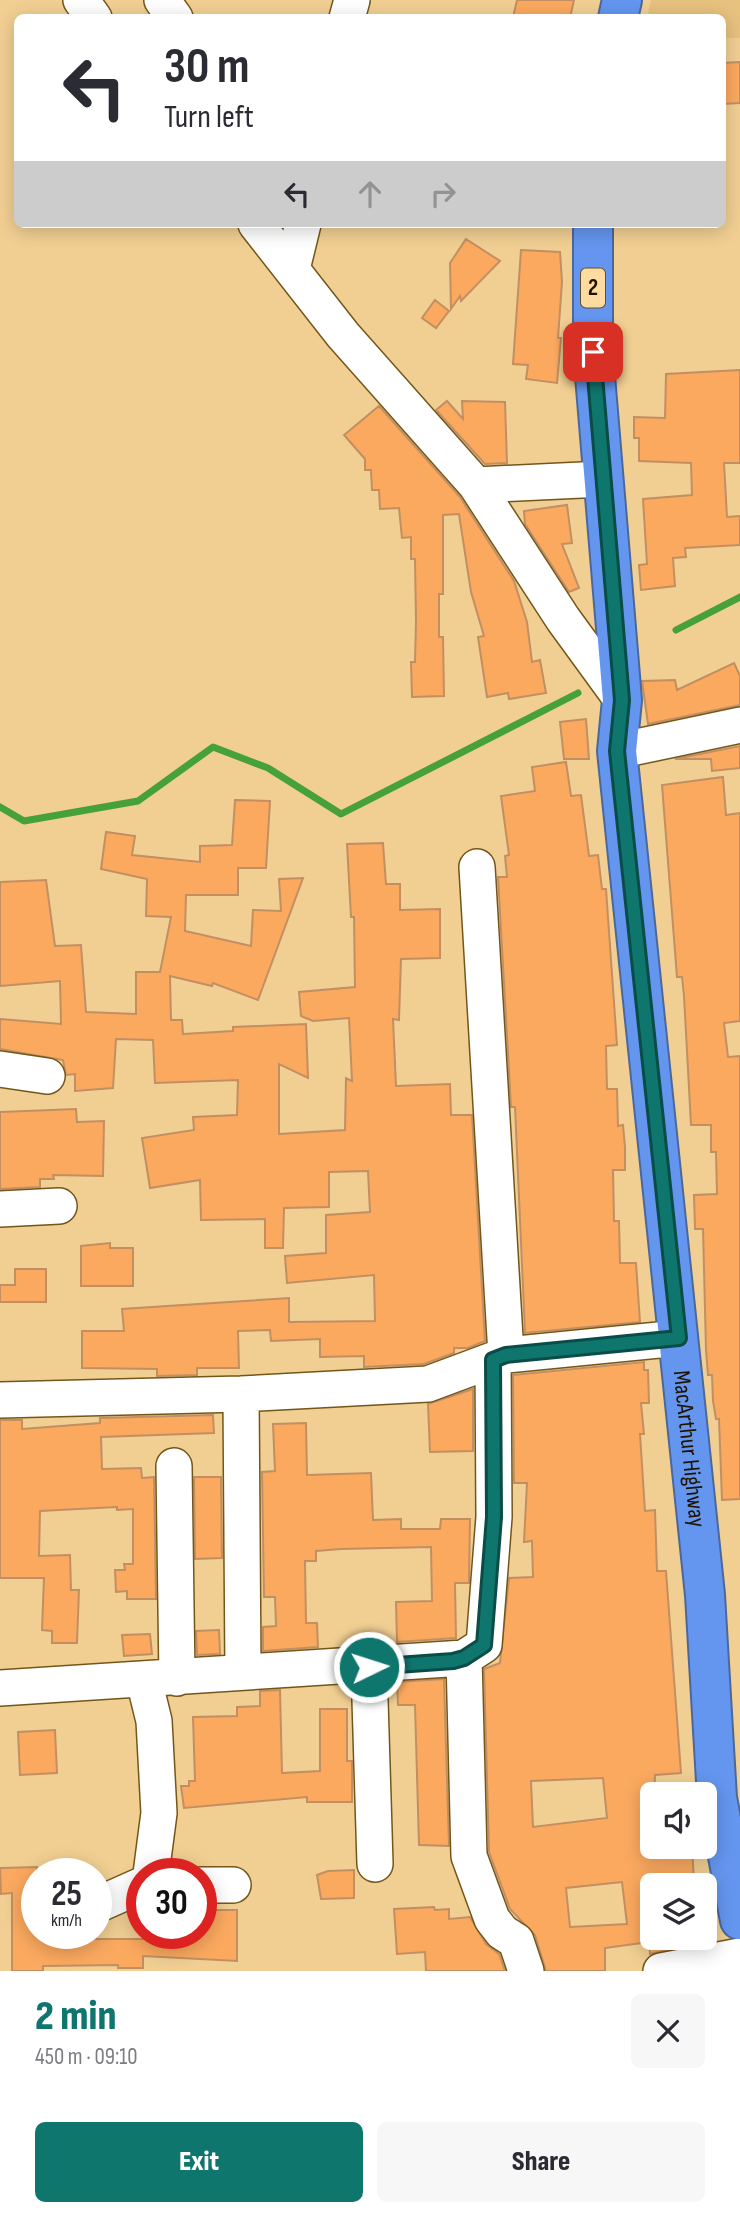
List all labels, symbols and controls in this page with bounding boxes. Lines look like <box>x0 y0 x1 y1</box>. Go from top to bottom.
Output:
text: 30 m <box>164 38 249 97</box>
icon: left <box>49 42 140 133</box>
text: Turn left <box>164 98 254 137</box>
icon: left <box>278 175 316 213</box>
icon: ahead <box>351 175 389 213</box>
icon: right <box>424 175 462 213</box>
road number: 2 <box>581 268 605 308</box>
pin <box>563 322 623 382</box>
icon: arrive <box>574 333 612 371</box>
street label: MacArthur Highway <box>667 1369 712 1529</box>
position arrow <box>332 1630 406 1704</box>
map controls <box>640 1782 717 1950</box>
button: sound <box>640 1782 717 1859</box>
speed limit sign: 30 <box>126 1858 217 1949</box>
text: 25 <box>51 1873 82 1916</box>
button: layers <box>640 1873 717 1950</box>
text: km/h <box>51 1910 82 1931</box>
text: 2 min <box>35 1991 116 2042</box>
button: close <box>631 1994 705 2068</box>
text: 450 m · 09:10 <box>35 2043 138 2071</box>
button: Exit <box>35 2122 363 2202</box>
button: Share <box>377 2122 705 2202</box>

